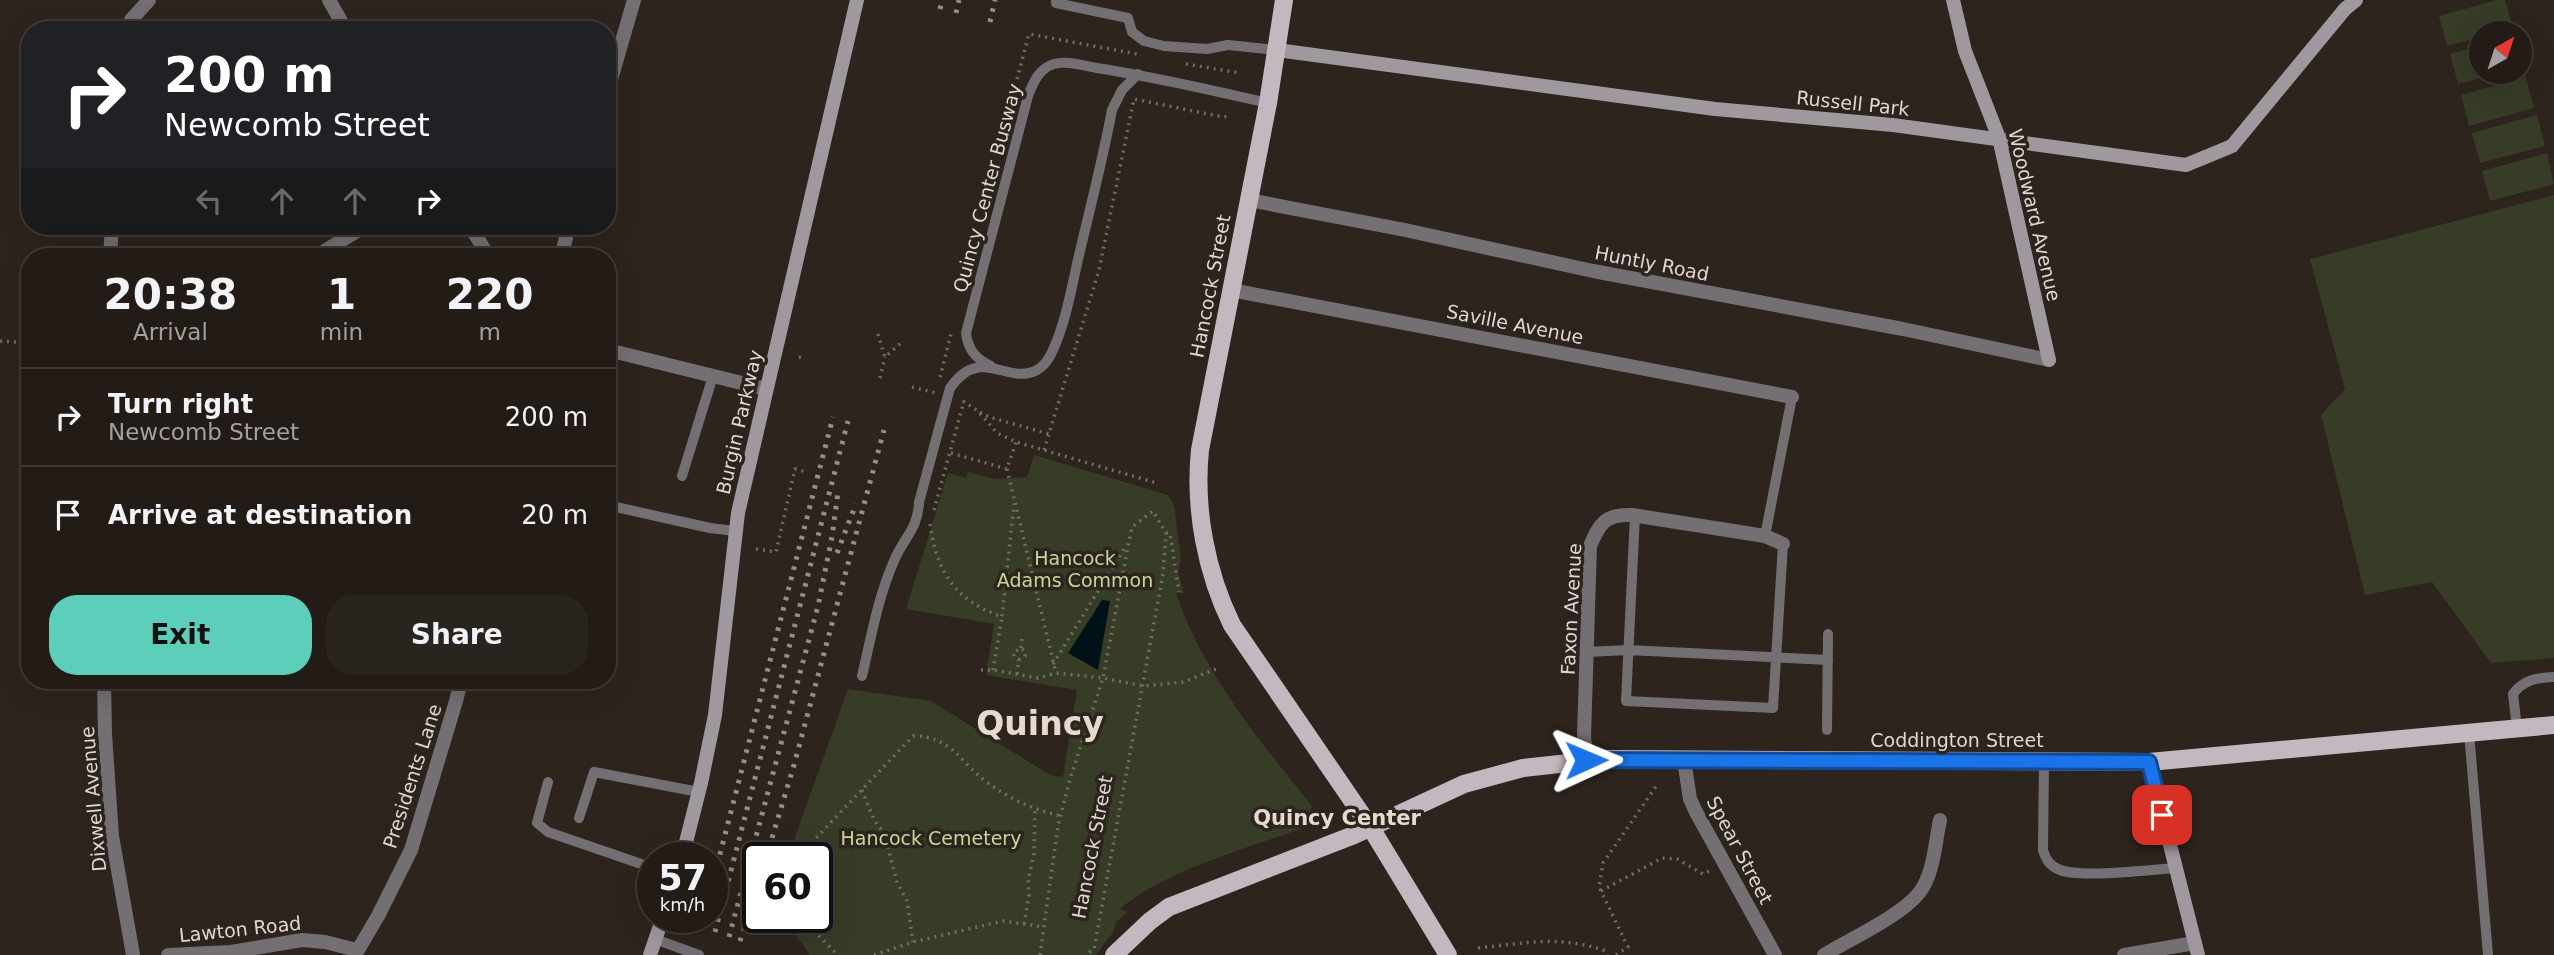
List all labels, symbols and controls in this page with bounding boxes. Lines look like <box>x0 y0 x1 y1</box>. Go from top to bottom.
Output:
north arrow <box>2469 21 2532 84</box>
map controls <box>2469 21 2532 84</box>
text: 200 m <box>164 47 334 104</box>
icon: right <box>49 49 140 140</box>
street label: Quincy Center Busway <box>948 81 1026 295</box>
street label: Russell Park <box>1795 86 1911 120</box>
text: Newcomb Street <box>164 106 430 144</box>
street label: Woodward Avenue <box>2004 127 2066 303</box>
icon: left <box>190 182 228 220</box>
icon: ahead <box>263 182 301 220</box>
icon: ahead <box>336 182 374 220</box>
icon: right <box>409 182 447 220</box>
street label: Hancock Street <box>1185 213 1235 359</box>
street label: Huntly Road <box>1593 241 1711 285</box>
text: 20:38 <box>104 270 237 319</box>
text: 1 <box>327 270 356 319</box>
text: 220 <box>446 270 533 319</box>
street label: Saville Avenue <box>1445 300 1585 348</box>
text: Arrival <box>133 319 208 345</box>
text: min <box>320 319 363 345</box>
text: m <box>478 319 501 345</box>
street label: Burgin Parkway <box>712 348 766 496</box>
text: Turn right <box>108 389 253 419</box>
icon: right <box>49 398 87 436</box>
text: 200 m <box>505 402 588 432</box>
text: Newcomb Street <box>108 419 299 445</box>
icon: arrive <box>49 496 87 534</box>
text: Arrive at destination <box>108 500 412 530</box>
text: 20 m <box>521 500 588 530</box>
street label: Faxon Avenue <box>1557 543 1585 675</box>
park label: Hancock Adams Common <box>997 547 1153 591</box>
button: Exit <box>49 595 312 675</box>
button: Share <box>326 595 588 675</box>
street label: Presidents Lane <box>378 701 446 851</box>
district label: Quincy <box>976 704 1104 743</box>
position arrow <box>1549 723 1623 797</box>
street label: Dixwell Avenue <box>76 726 110 872</box>
street label: Coddington Street <box>1870 729 2044 751</box>
street label: Hancock Street <box>1067 774 1117 920</box>
pin <box>2132 785 2192 845</box>
street label: Spear Street <box>1702 792 1778 908</box>
icon: arrive <box>2143 796 2181 834</box>
district label: Quincy Center <box>1253 806 1421 830</box>
park label: Hancock Cemetery <box>841 827 1021 849</box>
speed limit sign: 60 <box>742 842 833 933</box>
text: 57 <box>658 858 707 898</box>
text: km/h <box>660 894 705 915</box>
street label: Lawton Road <box>178 912 302 946</box>

